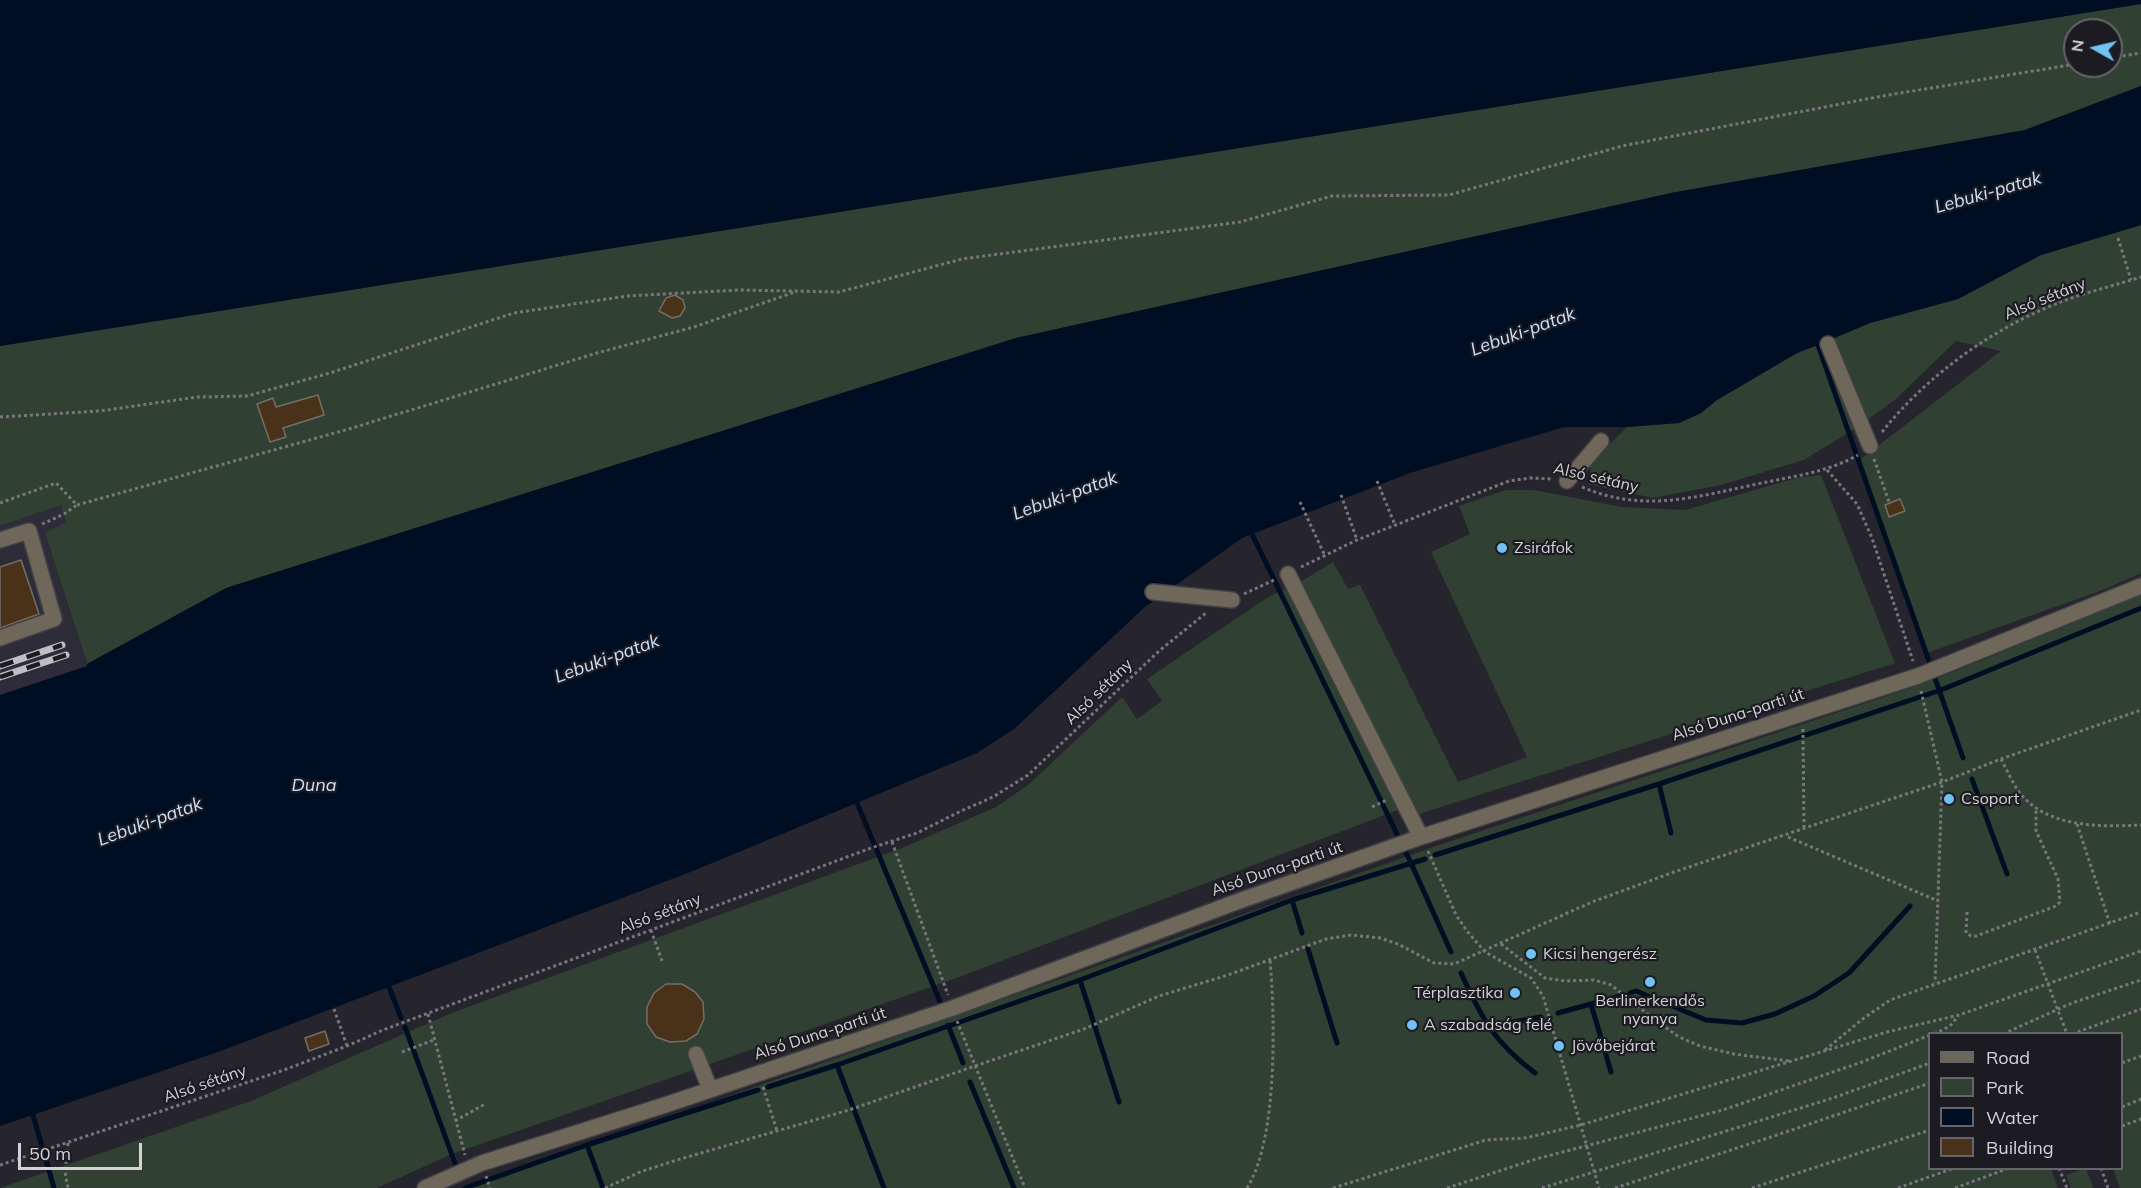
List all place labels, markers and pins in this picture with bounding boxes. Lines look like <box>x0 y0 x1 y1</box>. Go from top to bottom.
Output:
place label: Zsiráfok <box>1514 538 1573 558</box>
marker: Zsiráfok <box>1495 541 1509 555</box>
place label: Csoport <box>1961 789 2019 809</box>
marker: Csoport <box>1942 792 1956 806</box>
place label: Kicsi hengerész <box>1543 944 1657 964</box>
marker: Kicsi hengerész <box>1524 947 1538 961</box>
marker: Berlinerkendős nyanya <box>1643 975 1657 989</box>
place label: Térplasztika <box>1414 983 1503 1003</box>
marker: Térplasztika <box>1508 986 1522 1000</box>
place label: Berlinerkendős nyanya <box>1595 991 1705 1029</box>
place label: A szabadság felé <box>1424 1015 1552 1035</box>
marker: A szabadság felé <box>1405 1018 1419 1032</box>
place label: Jövőbejárat <box>1571 1036 1655 1056</box>
marker: Jövőbejárat <box>1552 1039 1566 1053</box>

